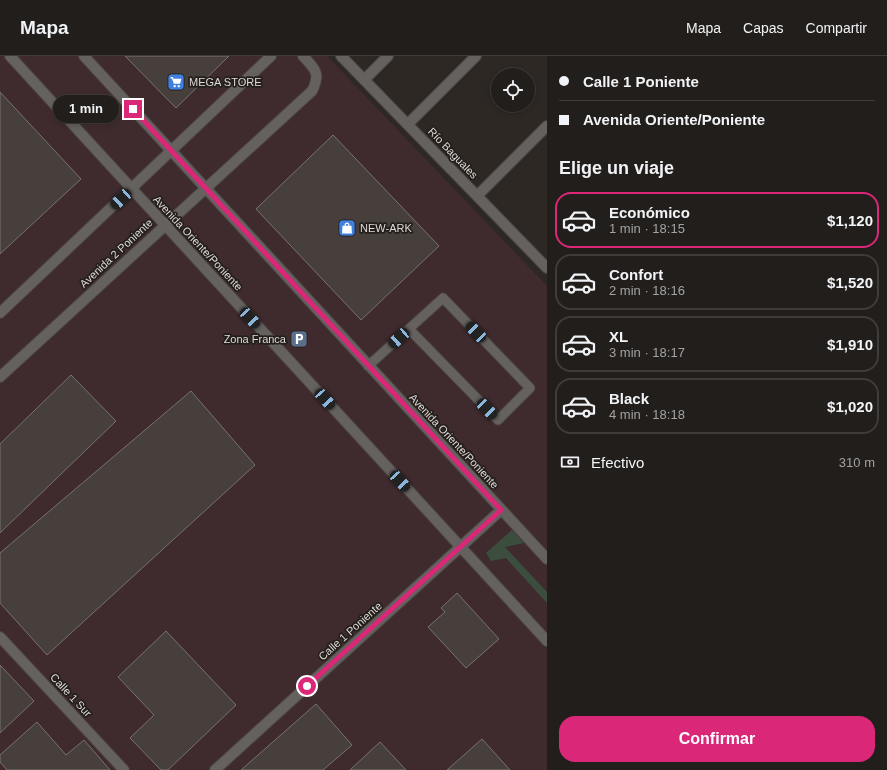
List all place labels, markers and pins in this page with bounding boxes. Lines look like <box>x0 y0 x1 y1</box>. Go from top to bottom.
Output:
supermarket icon: MEGA STORE <box>166 72 186 92</box>
place label: MEGA STORE <box>189 76 262 88</box>
shop icon: NEW-ARK <box>337 218 357 238</box>
place label: NEW-ARK <box>360 222 412 234</box>
parking icon: Zona Franca <box>289 329 309 349</box>
place label: Zona Franca <box>224 333 287 345</box>

